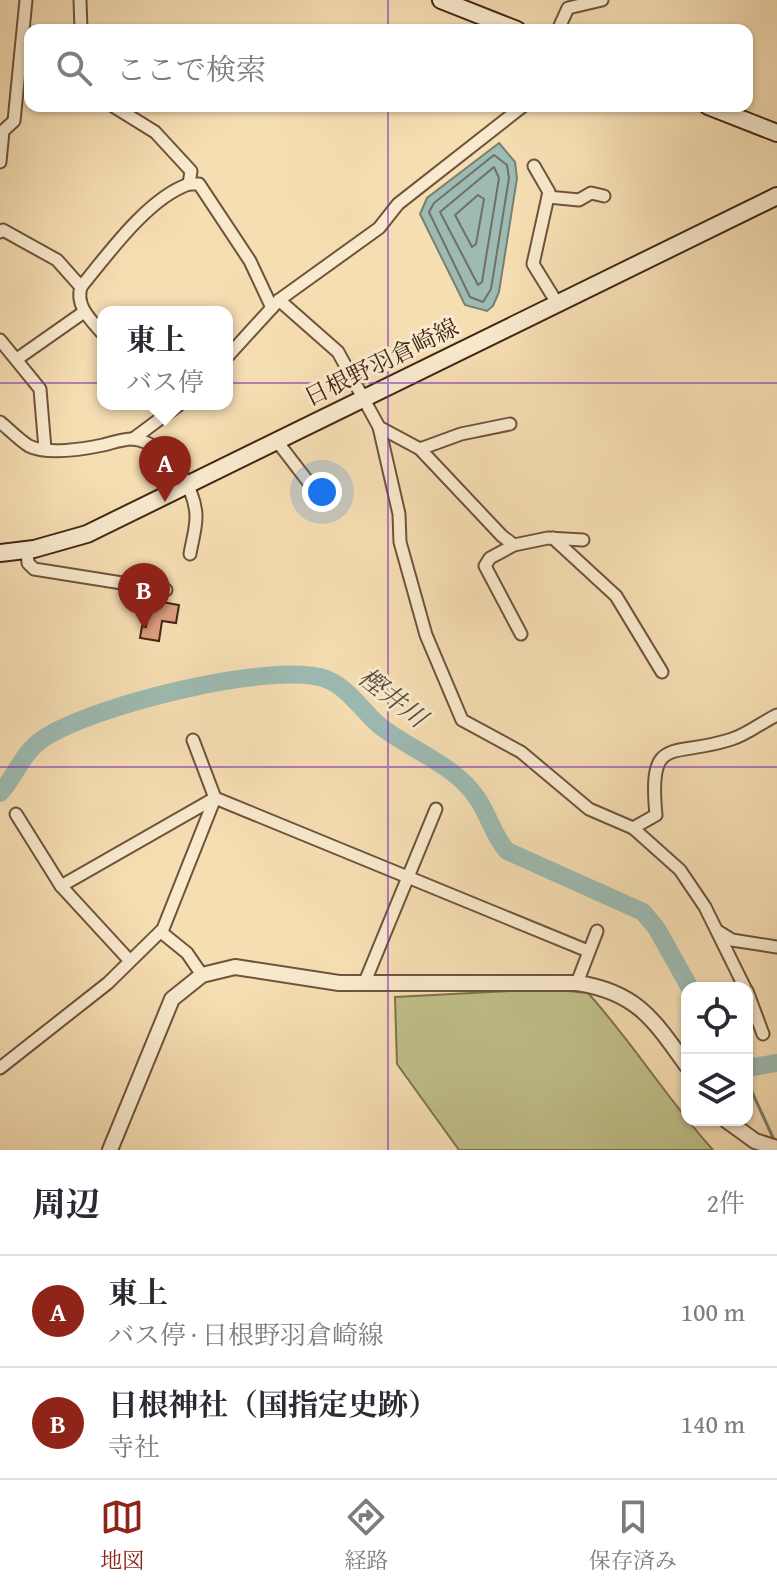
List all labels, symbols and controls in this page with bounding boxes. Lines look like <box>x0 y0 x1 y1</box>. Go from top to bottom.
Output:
search box <box>24 24 753 112</box>
icon: search <box>52 46 96 90</box>
text: ここで検索 <box>116 47 266 91</box>
popup <box>97 306 233 410</box>
street label: 日根野羽倉崎線 <box>298 309 464 415</box>
text: 東上 <box>126 317 186 361</box>
text: バス停 <box>126 362 204 401</box>
pin: A <box>139 436 191 502</box>
your location <box>302 472 342 512</box>
pin: B <box>118 563 170 629</box>
water label: 樫井川 <box>350 658 438 738</box>
map controls <box>681 982 753 1126</box>
button: locate <box>681 982 753 1054</box>
button: layers <box>681 1054 753 1126</box>
text: 周辺 <box>32 1179 100 1228</box>
text: 2件 <box>706 1183 745 1222</box>
text: 東上 <box>108 1270 168 1314</box>
text: A <box>50 1292 66 1331</box>
text: 100 m <box>680 1292 745 1331</box>
text: バス停 · 日根野羽倉崎線 <box>108 1315 384 1354</box>
text: 日根神社（国指定史跡） <box>108 1382 438 1426</box>
text: B <box>50 1404 66 1443</box>
text: 140 m <box>680 1404 745 1443</box>
text: 寺社 <box>108 1427 160 1466</box>
tab: 地図 <box>100 1495 144 1576</box>
tab: 経路 <box>344 1495 389 1576</box>
tab: 保存済み <box>589 1495 677 1576</box>

